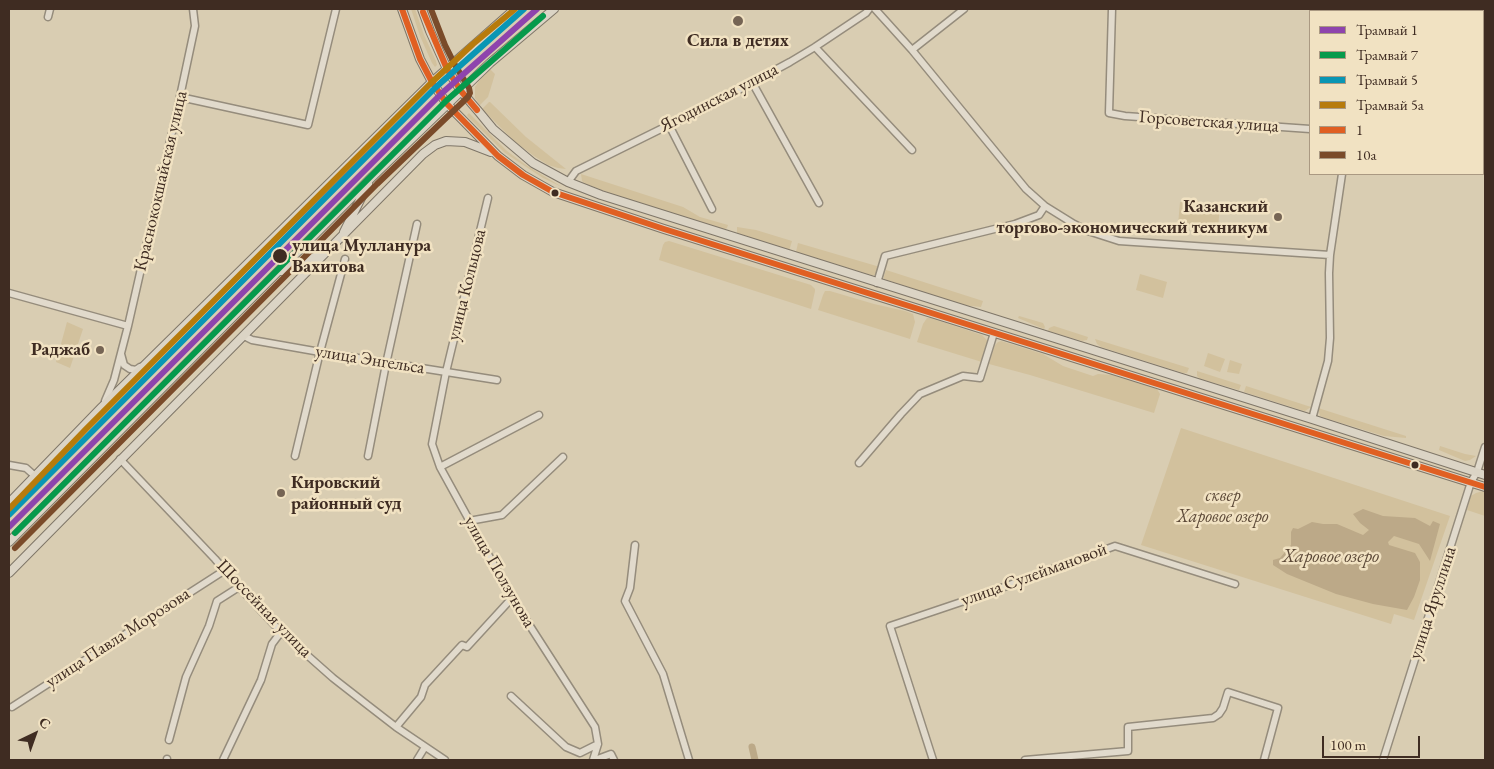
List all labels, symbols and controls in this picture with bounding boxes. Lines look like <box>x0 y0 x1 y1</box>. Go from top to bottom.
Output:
legend <box>1309 10 1484 175</box>
marker: Сила в детях <box>731 14 745 28</box>
text: Трамвай 1 <box>1356 20 1418 39</box>
place label: Сила в детях <box>687 30 789 52</box>
text: Трамвай 7 <box>1356 45 1418 64</box>
street label: Ягодинская улица <box>656 59 782 137</box>
text: Трамвай 5 <box>1356 70 1418 89</box>
street label: Краснококшайская улица <box>130 89 192 273</box>
text: Трамвай 5а <box>1356 95 1424 114</box>
street label: Горсоветская улица <box>1138 106 1280 138</box>
text: 1 <box>1356 120 1363 139</box>
text: 10а <box>1356 145 1376 164</box>
unlabelled marker <box>550 188 560 198</box>
place label: Казанский торгово-экономический техникум <box>997 196 1268 238</box>
marker: Казанский торгово-экономический техникум <box>1272 211 1284 223</box>
street label: улица Кольцова <box>443 227 491 343</box>
place label: улица Мулланура Вахитова <box>292 235 431 278</box>
marker: улица Мулланура Вахитова <box>271 247 289 265</box>
place label: Раджаб <box>31 339 90 361</box>
street label: улица Энгельса <box>314 341 426 379</box>
marker: Раджаб <box>94 344 106 356</box>
unlabelled marker <box>1410 460 1420 470</box>
place label: Кировский районный суд <box>291 472 402 514</box>
park label: сквер Харовое озеро <box>1177 485 1269 528</box>
marker: Кировский районный суд <box>275 487 287 499</box>
street label: улица Ползунова <box>458 512 540 632</box>
street label: улица Сулеймановой <box>958 539 1110 611</box>
street label: улица Яруллина <box>1405 544 1461 662</box>
water label: Харовое озеро <box>1283 546 1379 568</box>
street label: Шоссейная улица <box>212 555 316 663</box>
street label: улица Павла Морозова <box>42 583 194 693</box>
north arrow <box>10 709 60 759</box>
text: С <box>35 713 55 733</box>
scale bar <box>1324 726 1422 758</box>
text: 100 m <box>1330 735 1366 754</box>

